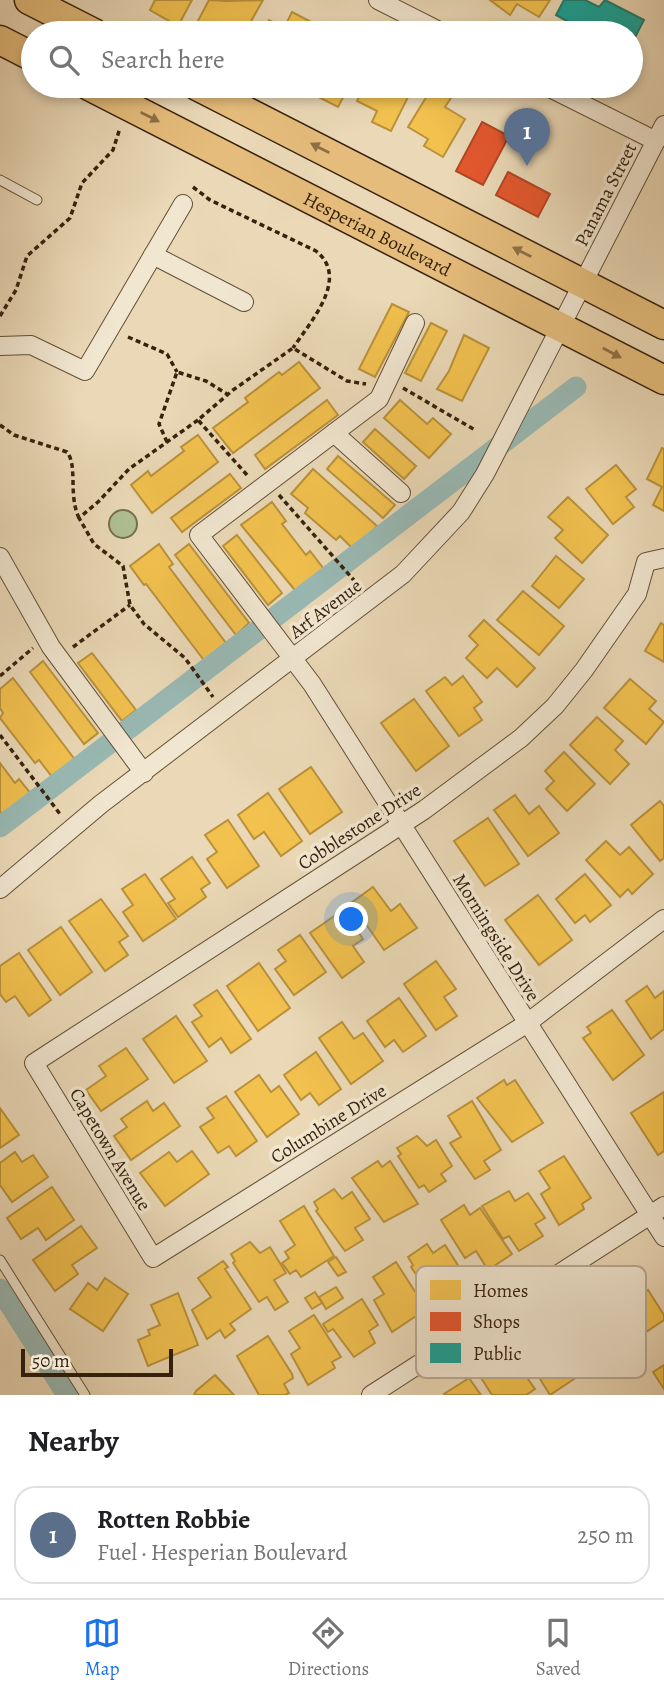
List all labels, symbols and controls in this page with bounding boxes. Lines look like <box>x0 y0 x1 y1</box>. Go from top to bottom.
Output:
search box <box>21 21 643 98</box>
icon: search <box>45 41 83 79</box>
text: Search here <box>101 42 225 77</box>
pin: 1 <box>504 108 550 166</box>
one-way arrow <box>140 111 160 122</box>
street label: Panama Street <box>569 138 643 251</box>
one-way arrow <box>310 143 330 154</box>
street label: Hesperian Boulevard <box>299 186 456 283</box>
one-way arrow <box>512 246 532 257</box>
one-way arrow <box>603 347 622 359</box>
street label: Arf Avenue <box>283 573 367 645</box>
street label: Cobblestone Drive <box>293 777 426 876</box>
street label: Morningside Drive <box>446 869 546 1006</box>
your location <box>334 902 368 936</box>
street label: Columbine Drive <box>266 1078 391 1170</box>
street label: Capetown Avenue <box>63 1083 157 1216</box>
legend <box>416 1266 646 1378</box>
text: Homes <box>473 1278 528 1304</box>
text: Shops <box>473 1309 520 1335</box>
text: Public <box>473 1341 521 1367</box>
scale bar <box>21 1346 173 1378</box>
text: 50 m <box>32 1348 70 1374</box>
text: Nearby <box>28 1421 119 1461</box>
text: Rotten Robbie <box>97 1502 250 1537</box>
text: 1 <box>49 1520 57 1551</box>
text: 250 m <box>577 1520 634 1551</box>
text: Fuel · Hesperian Boulevard <box>97 1537 348 1568</box>
tab: Map <box>83 1614 121 1682</box>
tab: Directions <box>288 1614 369 1682</box>
tab: Saved <box>536 1614 581 1682</box>

